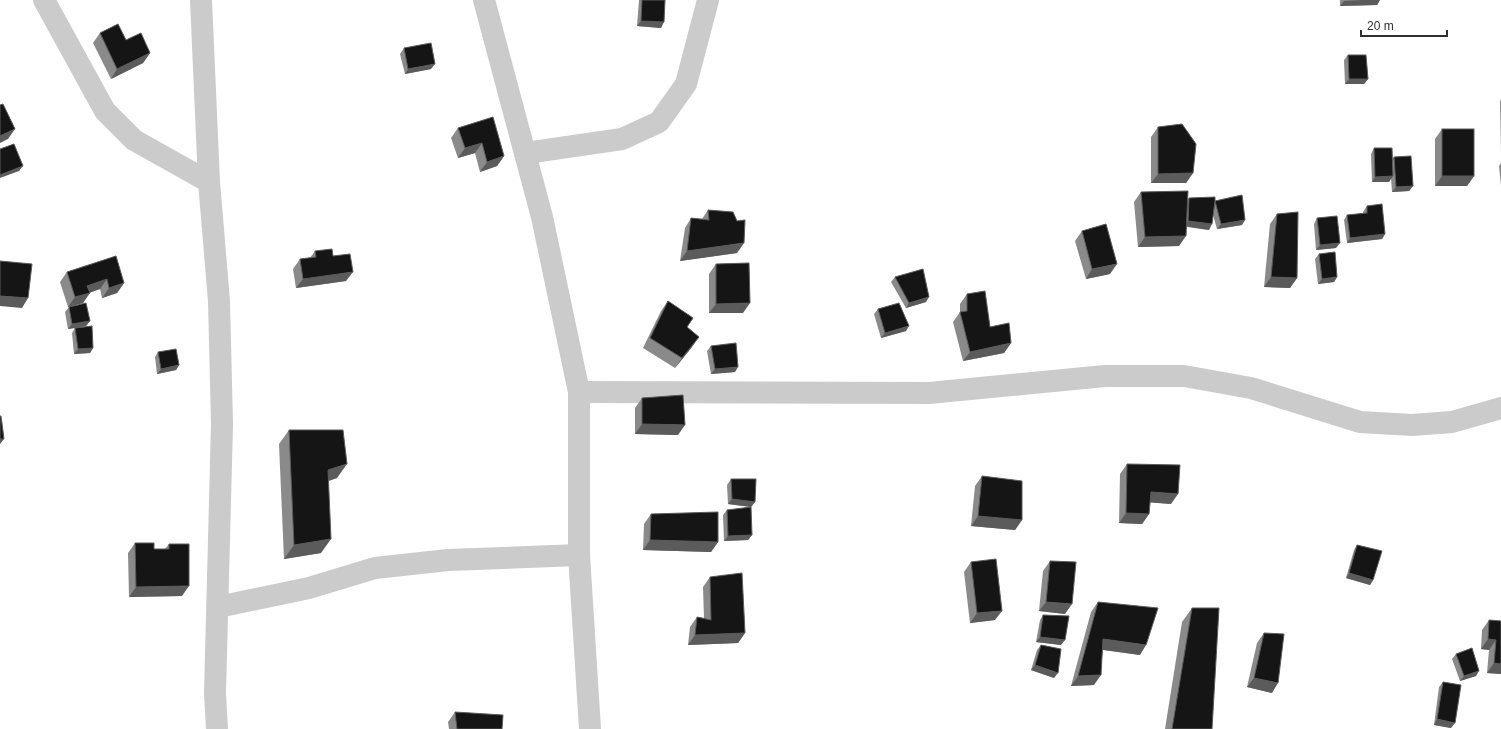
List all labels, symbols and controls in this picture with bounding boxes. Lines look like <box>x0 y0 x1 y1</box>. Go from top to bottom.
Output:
scale bar <box>1361 12 1447 38</box>
text: 20 m <box>1367 19 1394 33</box>

